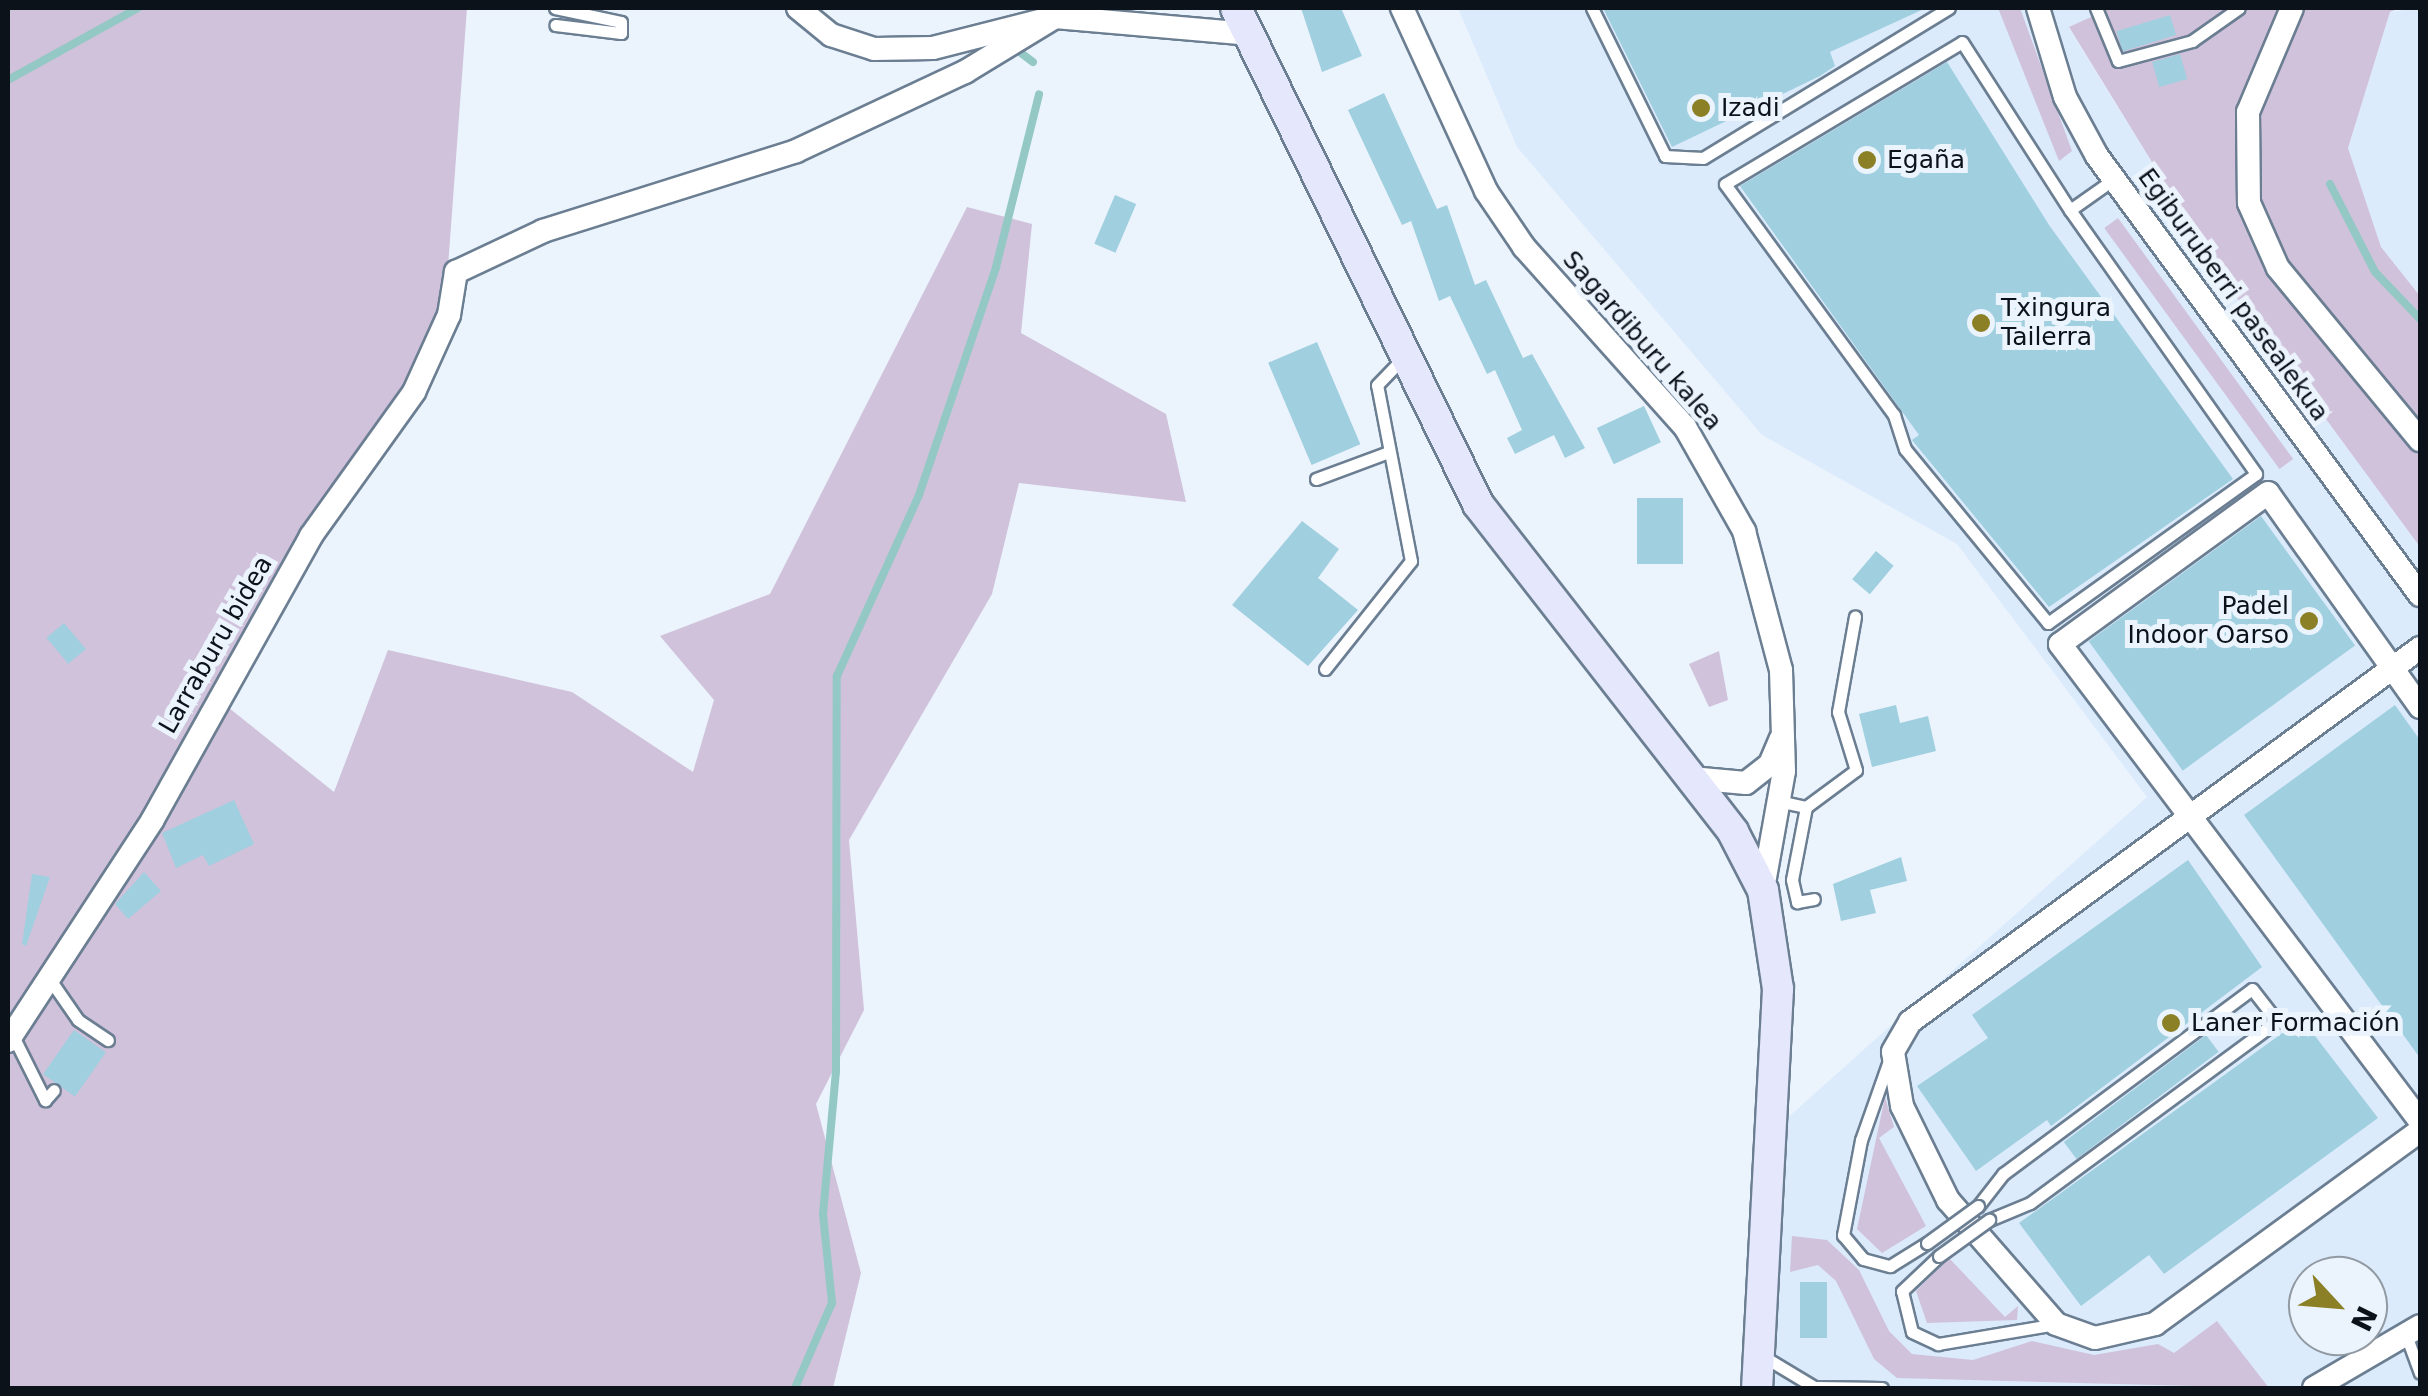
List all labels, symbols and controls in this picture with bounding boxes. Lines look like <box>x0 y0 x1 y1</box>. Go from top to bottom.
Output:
place label: Izadi <box>1721 93 1780 123</box>
marker: Izadi <box>1690 97 1712 119</box>
place label: Egaña <box>1887 145 1965 175</box>
marker: Egaña <box>1856 149 1878 171</box>
street label: Egiburuberri pasealekua <box>2131 163 2335 427</box>
street label: Sagardiburu kalea <box>1556 245 1728 437</box>
place label: Txingura Tailerra <box>2001 294 2111 353</box>
marker: Txingura Tailerra <box>1970 312 1992 334</box>
street label: Larraburu bidea <box>153 551 279 739</box>
place label: Padel Indoor Oarso <box>2128 592 2289 651</box>
marker: Padel Indoor Oarso <box>2298 610 2320 632</box>
place label: Laner Formación <box>2191 1008 2400 1038</box>
marker: Laner Formación <box>2160 1012 2182 1034</box>
north arrow <box>2288 1256 2388 1356</box>
text: N <box>2344 1301 2384 1336</box>

